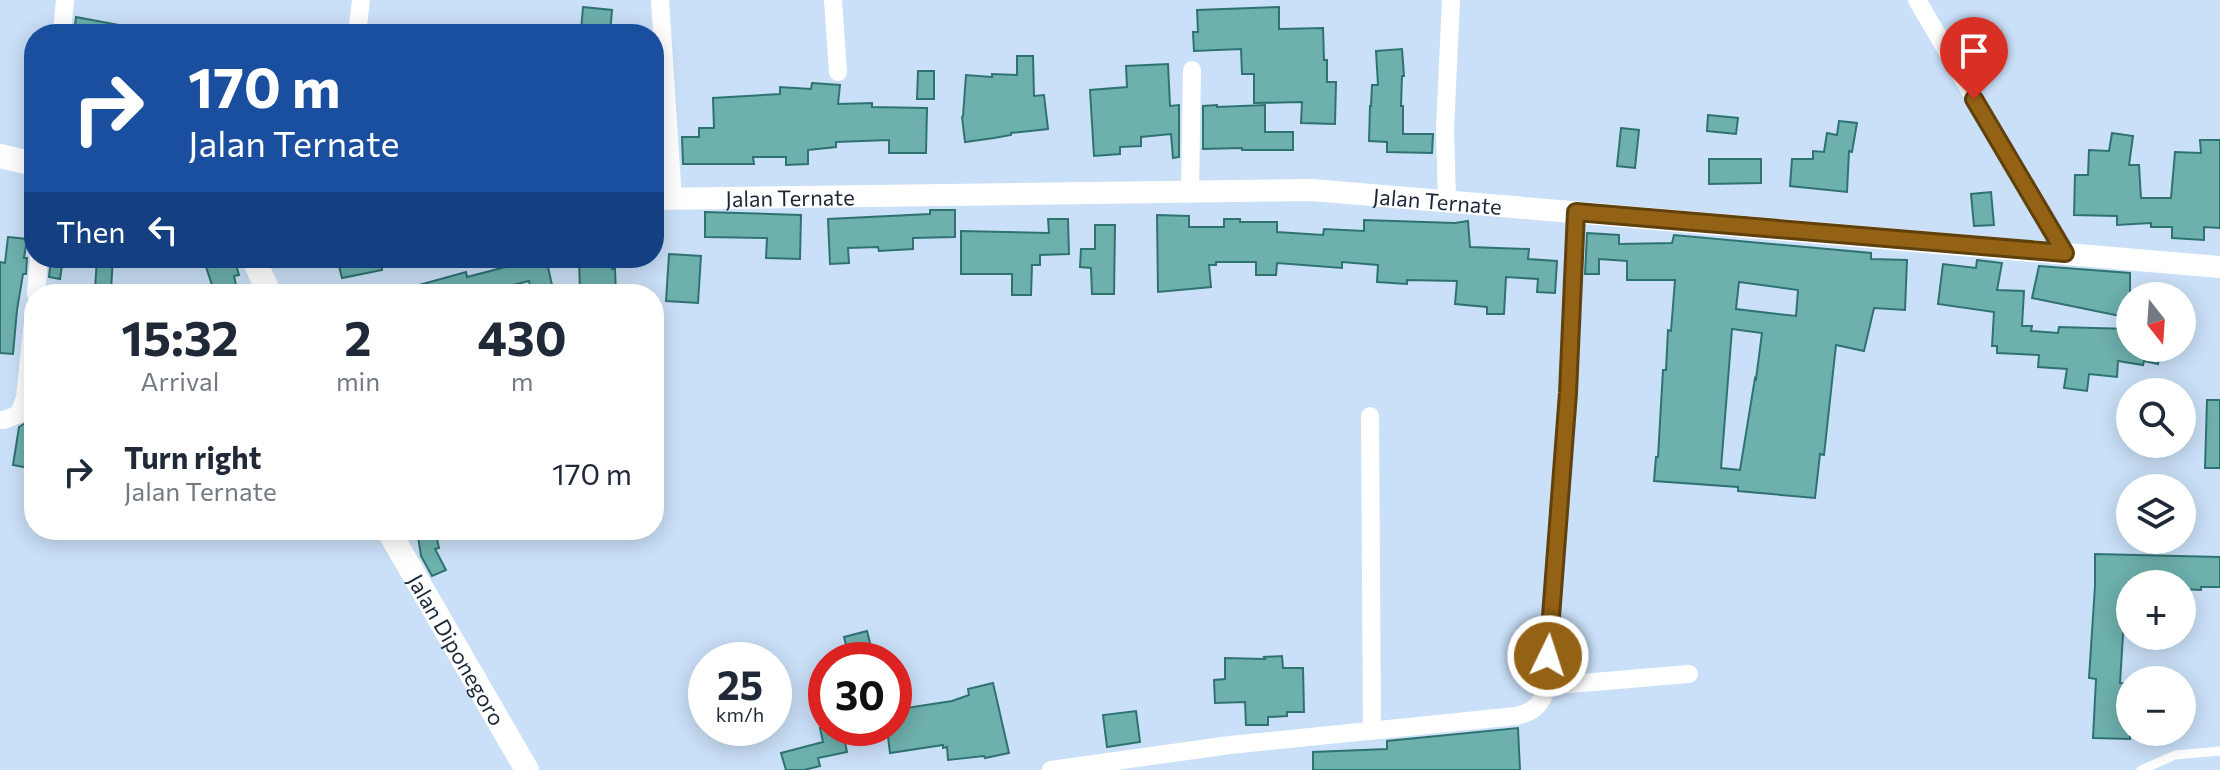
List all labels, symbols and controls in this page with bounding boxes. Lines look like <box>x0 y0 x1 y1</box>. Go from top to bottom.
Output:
pin <box>1940 17 2008 99</box>
icon: arrive <box>1952 29 1996 73</box>
text: 170 m <box>188 51 341 120</box>
icon: right <box>56 56 160 160</box>
text: Jalan Ternate <box>188 120 399 164</box>
street label: Jalan Ternate <box>1372 182 1503 220</box>
street label: Jalan Ternate <box>725 183 855 212</box>
icon: left <box>141 208 185 252</box>
text: Then <box>56 212 125 249</box>
north arrow <box>2116 282 2196 362</box>
map controls <box>2116 282 2196 746</box>
text: 15:32 <box>121 307 239 366</box>
text: 2 <box>344 307 372 366</box>
text: 430 <box>477 307 567 366</box>
text: Arrival <box>141 365 219 396</box>
text: min <box>336 365 380 396</box>
text: m <box>511 365 533 396</box>
button: search <box>2116 378 2196 458</box>
text: Turn right <box>124 438 261 475</box>
icon: right <box>56 450 100 494</box>
text: 170 m <box>552 454 632 491</box>
button: layers <box>2116 474 2196 554</box>
text: Jalan Ternate <box>124 475 277 506</box>
street label: Jalan Diponegoro <box>403 569 512 730</box>
button: + <box>2116 570 2196 650</box>
position arrow <box>1506 614 1590 698</box>
speed limit sign: 30 <box>808 642 912 746</box>
text: 25 <box>717 659 763 708</box>
button: − <box>2116 666 2196 746</box>
text: km/h <box>716 702 764 726</box>

